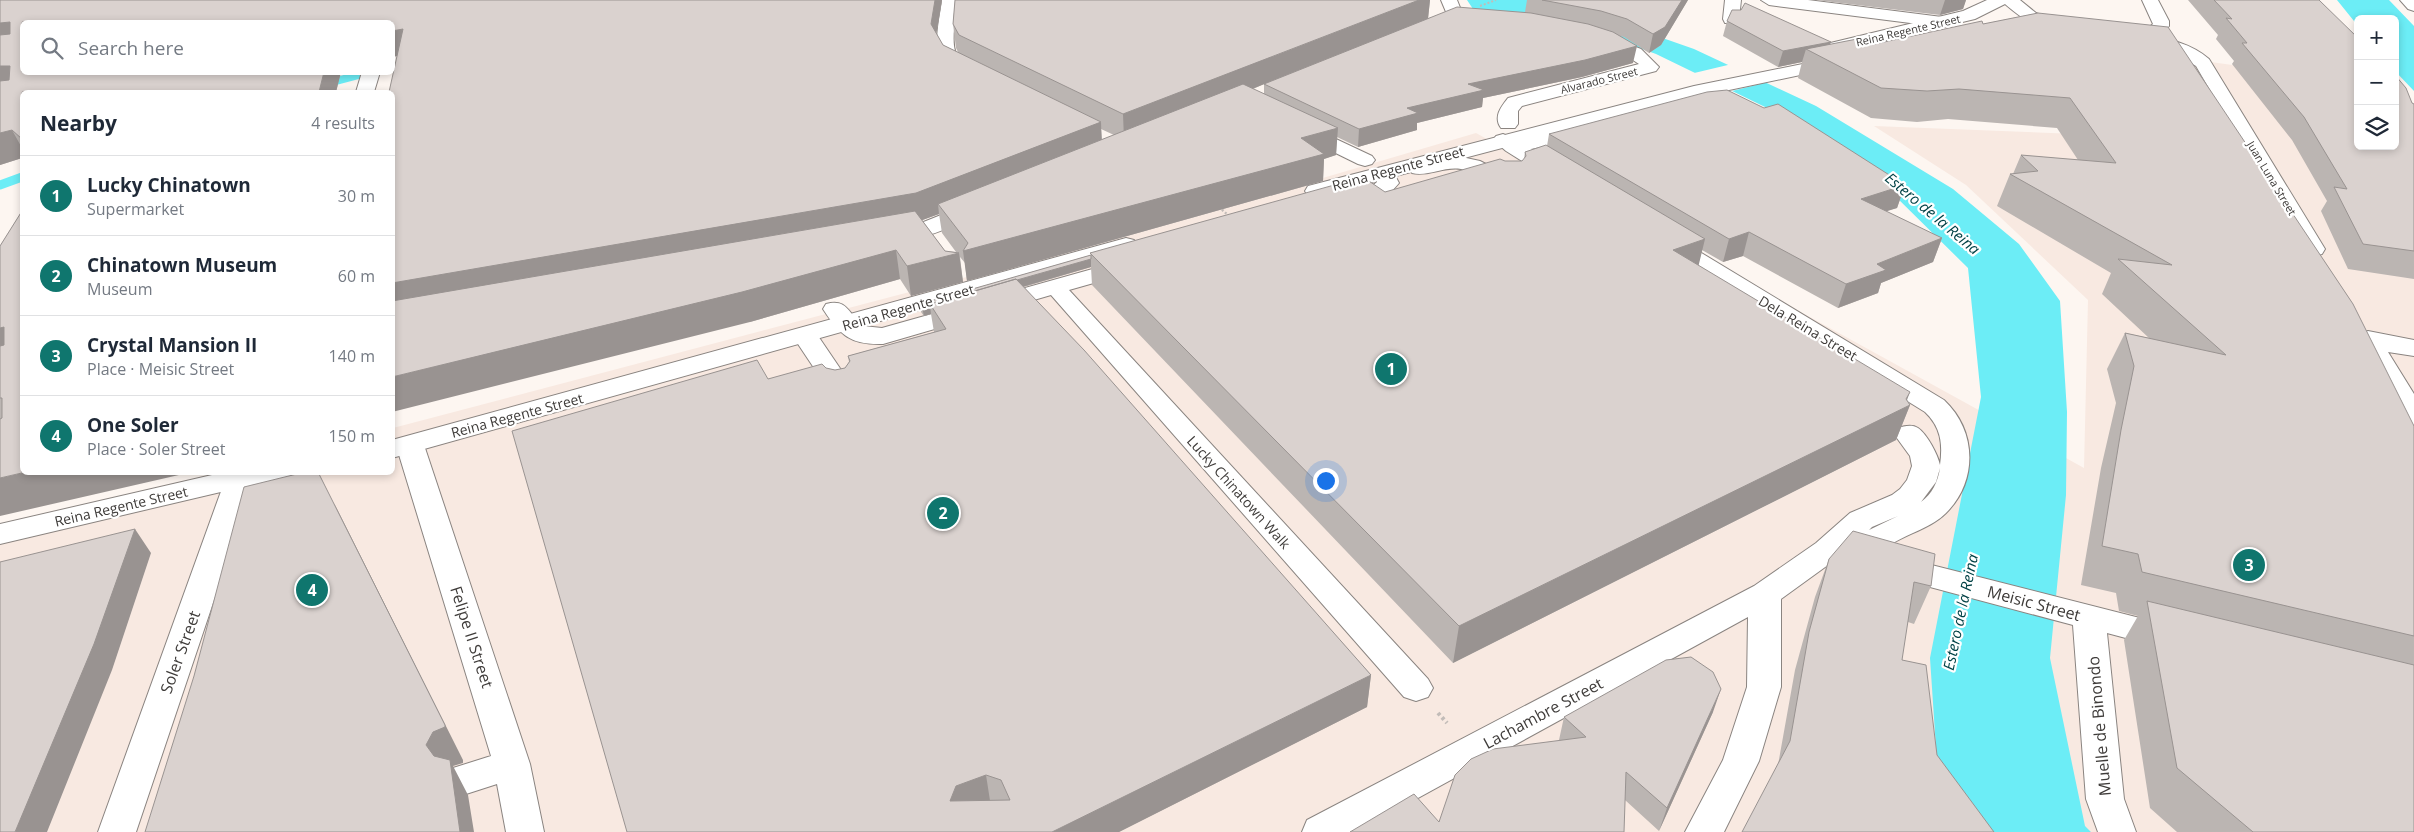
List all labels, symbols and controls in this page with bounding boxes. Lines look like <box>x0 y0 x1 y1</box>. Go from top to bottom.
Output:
street label: Reina Regente Street <box>1854 11 1962 49</box>
map controls <box>2354 15 2399 150</box>
button: + <box>2354 15 2399 60</box>
search box <box>20 20 395 75</box>
icon: search <box>38 34 66 62</box>
text: Search here <box>78 35 184 61</box>
button: − <box>2354 60 2399 105</box>
street label: Alvarado Street <box>1559 63 1639 97</box>
button: layers <box>2354 105 2399 150</box>
text: Nearby <box>40 109 117 137</box>
text: 4 results <box>311 112 375 134</box>
street label: Juan Luna Street <box>2243 137 2300 218</box>
street label: Reina Regente Street <box>1330 141 1466 195</box>
water label: Estero de la Reina <box>1881 167 1985 259</box>
text: Lucky Chinatown <box>87 172 251 198</box>
text: 1 <box>51 185 61 207</box>
text: 30 m <box>338 185 375 207</box>
text: Supermarket <box>87 198 184 220</box>
text: Chinatown Museum <box>87 252 277 278</box>
text: 2 <box>51 265 61 287</box>
text: 60 m <box>338 265 375 287</box>
text: Museum <box>87 278 152 300</box>
street label: Reina Regente Street <box>840 279 976 335</box>
street label: Dela Reina Street <box>1755 291 1861 365</box>
text: Crystal Mansion II <box>87 332 257 358</box>
text: 3 <box>51 345 61 367</box>
text: 140 m <box>329 345 375 367</box>
pin: 1 <box>1375 350 1407 388</box>
text: Place · Meisic Street <box>87 358 234 380</box>
street label: Reina Regente Street <box>449 388 585 442</box>
text: One Soler <box>87 412 179 438</box>
text: 4 <box>51 425 61 447</box>
text: 150 m <box>329 425 375 447</box>
street label: Lucky Chinatown Walk <box>1183 431 1295 553</box>
text: Place · Soler Street <box>87 438 226 460</box>
your location <box>1313 468 1339 494</box>
street label: Reina Regente Street <box>53 481 189 531</box>
pin: 2 <box>927 494 959 532</box>
pin: 3 <box>2233 546 2265 584</box>
water label: Estero de la Reina <box>1938 552 1982 672</box>
pin: 4 <box>296 571 328 609</box>
street label: Meisic Street <box>1985 580 2083 626</box>
street label: Felipe II Street <box>445 583 499 691</box>
street label: Soler Street <box>155 607 205 697</box>
street label: Muelle de Binondo <box>2082 655 2116 797</box>
street label: Lachambre Street <box>1479 672 1607 754</box>

